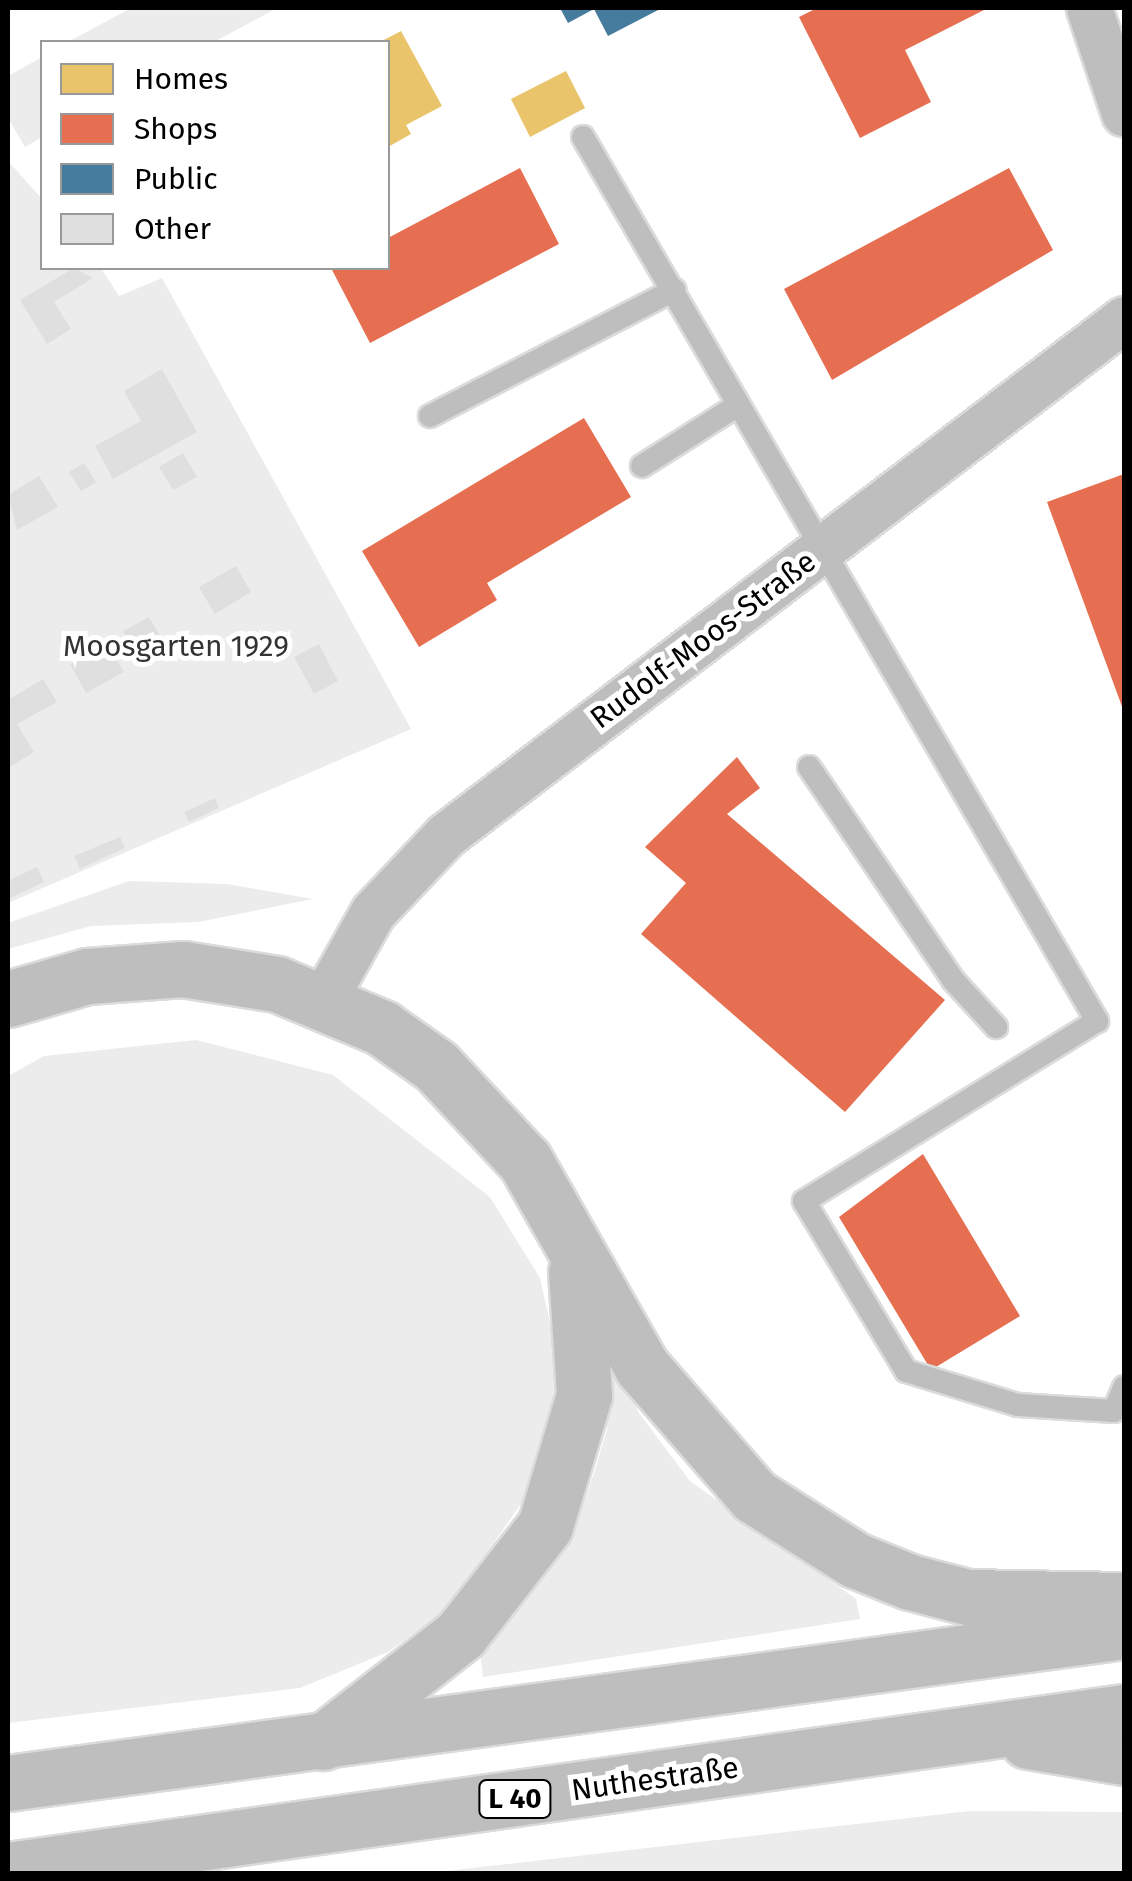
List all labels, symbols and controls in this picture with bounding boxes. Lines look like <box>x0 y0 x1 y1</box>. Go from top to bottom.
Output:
legend <box>40 40 390 270</box>
text: Homes <box>134 61 228 97</box>
text: Shops <box>134 111 217 147</box>
text: Public <box>134 161 218 197</box>
text: Other <box>134 211 211 247</box>
street label: Rudolf-Moos-Straße <box>583 544 823 736</box>
park label: Moosgarten 1929 <box>63 628 289 664</box>
street label: Nuthestraße <box>569 1749 741 1809</box>
road number: L 40 <box>478 1776 552 1822</box>

